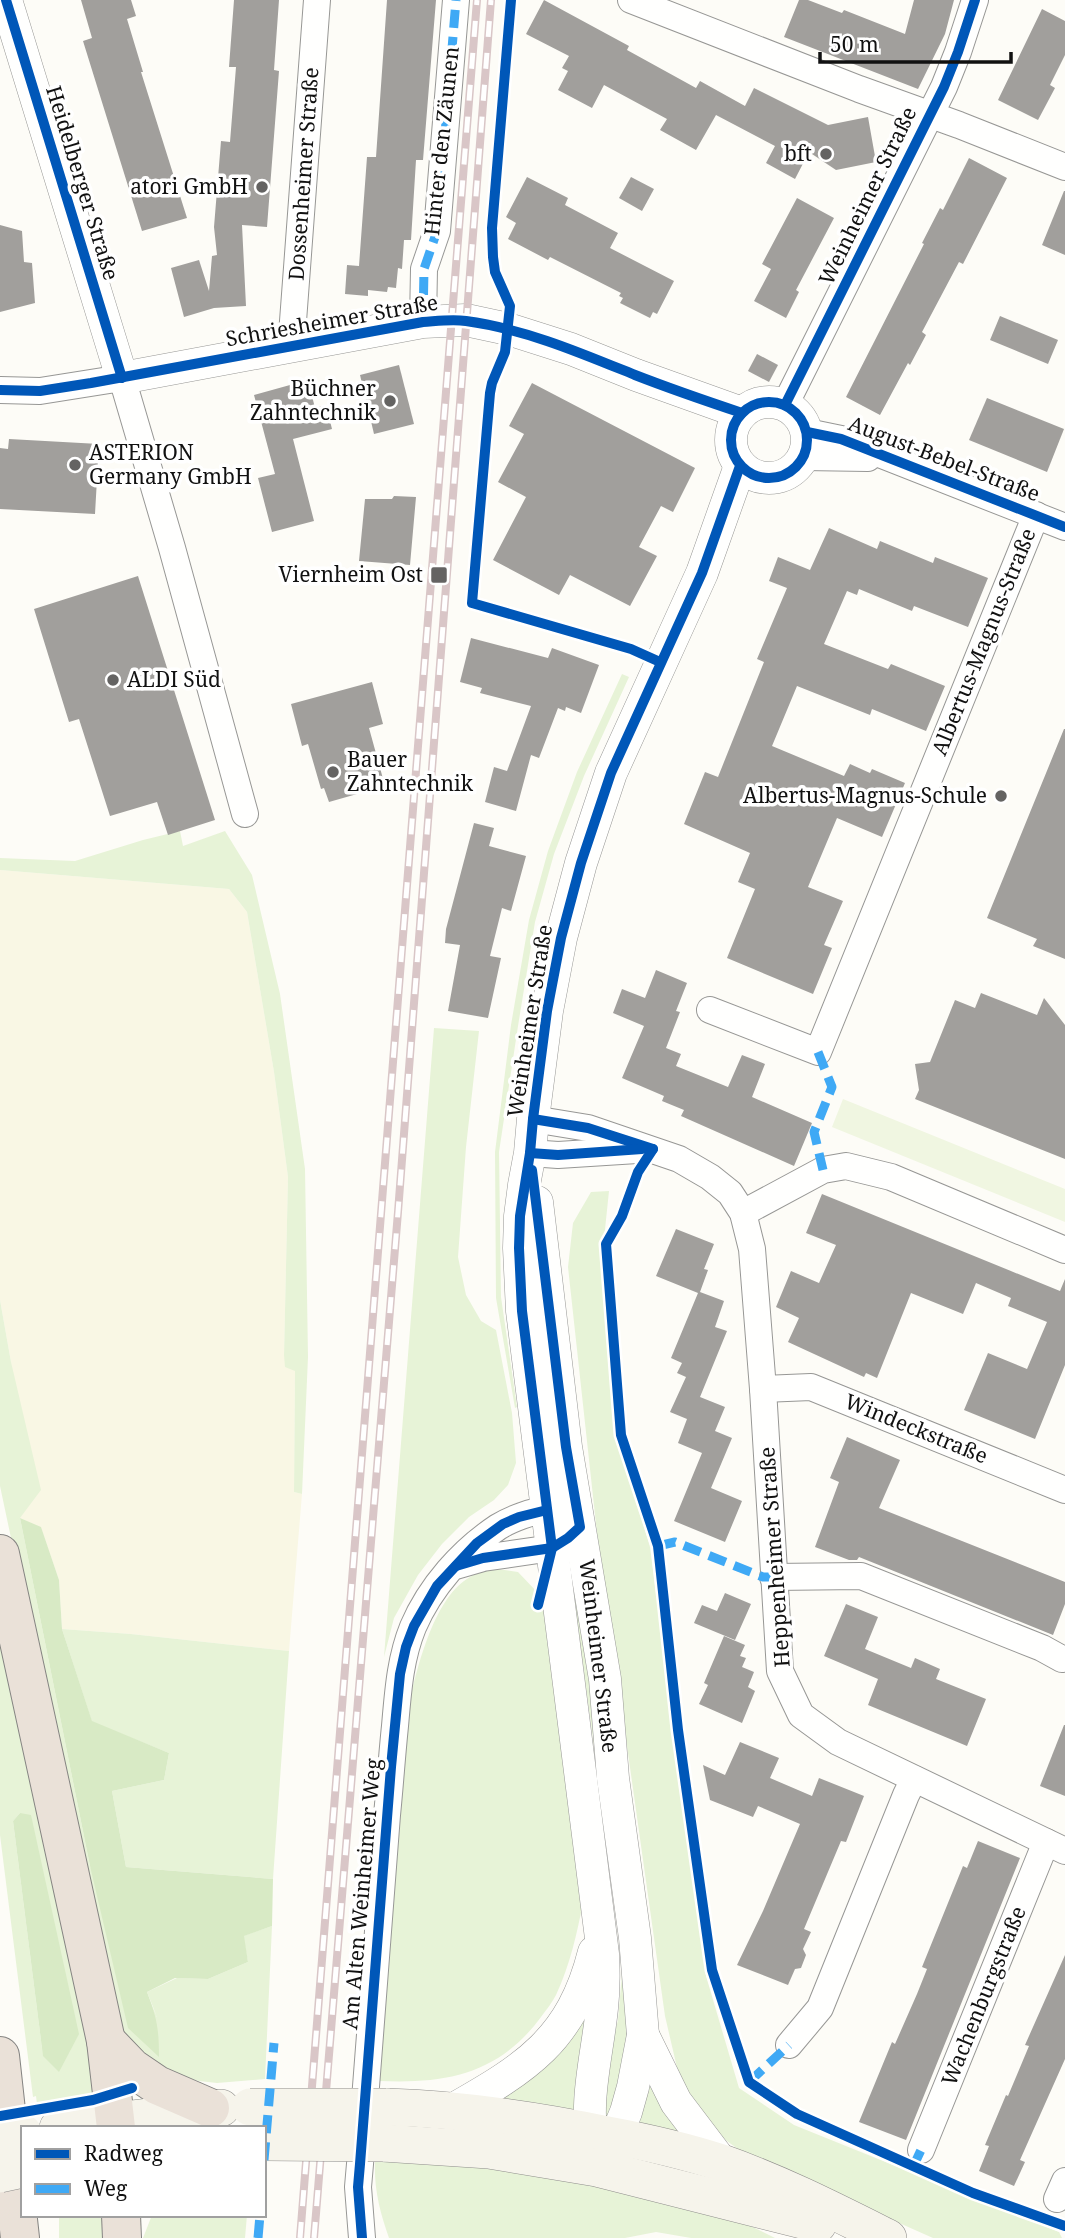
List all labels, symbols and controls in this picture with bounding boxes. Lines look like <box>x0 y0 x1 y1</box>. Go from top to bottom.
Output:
scale bar <box>820 21 1011 65</box>
text: 50 m <box>830 30 879 58</box>
street label: Hinter den Zäunen <box>417 45 465 237</box>
street label: Dossenheimer Straße <box>282 66 324 282</box>
street label: Heidelberger Straße <box>40 82 126 283</box>
street label: Weinheimer Straße <box>812 102 922 289</box>
place label: bft <box>784 139 812 167</box>
marker: bft <box>818 146 834 162</box>
place label: atori GmbH <box>130 172 248 200</box>
marker: atori GmbH <box>254 179 270 195</box>
street label: Schriesheimer Straße <box>223 288 440 352</box>
place label: Büchner Zahntechnik <box>250 374 377 426</box>
marker: Büchner Zahntechnik <box>382 393 398 409</box>
street label: August-Bebel-Straße <box>845 409 1044 507</box>
place label: ASTERION Germany GmbH <box>89 438 252 490</box>
marker: ASTERION Germany GmbH <box>67 457 83 473</box>
street label: Albertus-Magnus-Straße <box>925 524 1042 759</box>
place label: Viernheim Ost <box>278 560 423 588</box>
marker: Viernheim Ost <box>429 565 449 585</box>
place label: ALDI Süd <box>127 665 221 693</box>
marker: ALDI Süd <box>105 672 121 688</box>
place label: Bauer Zahntechnik <box>347 745 474 797</box>
marker: Bauer Zahntechnik <box>325 764 341 780</box>
place label: Albertus-Magnus-Schule <box>743 781 987 809</box>
marker: Albertus-Magnus-Schule <box>993 788 1009 804</box>
street label: Weinheimer Straße <box>500 922 558 1119</box>
street label: Windeckstraße <box>841 1387 992 1470</box>
street label: Heppenheimer Straße <box>752 1446 796 1668</box>
street label: Weinheimer Straße <box>573 1557 625 1754</box>
street label: Am Alten Weinheimer Weg <box>335 1756 387 2031</box>
street label: Wachenburgstraße <box>934 1902 1032 2090</box>
legend <box>21 2126 266 2217</box>
text: Radweg <box>84 2139 164 2167</box>
text: Weg <box>84 2174 128 2202</box>

